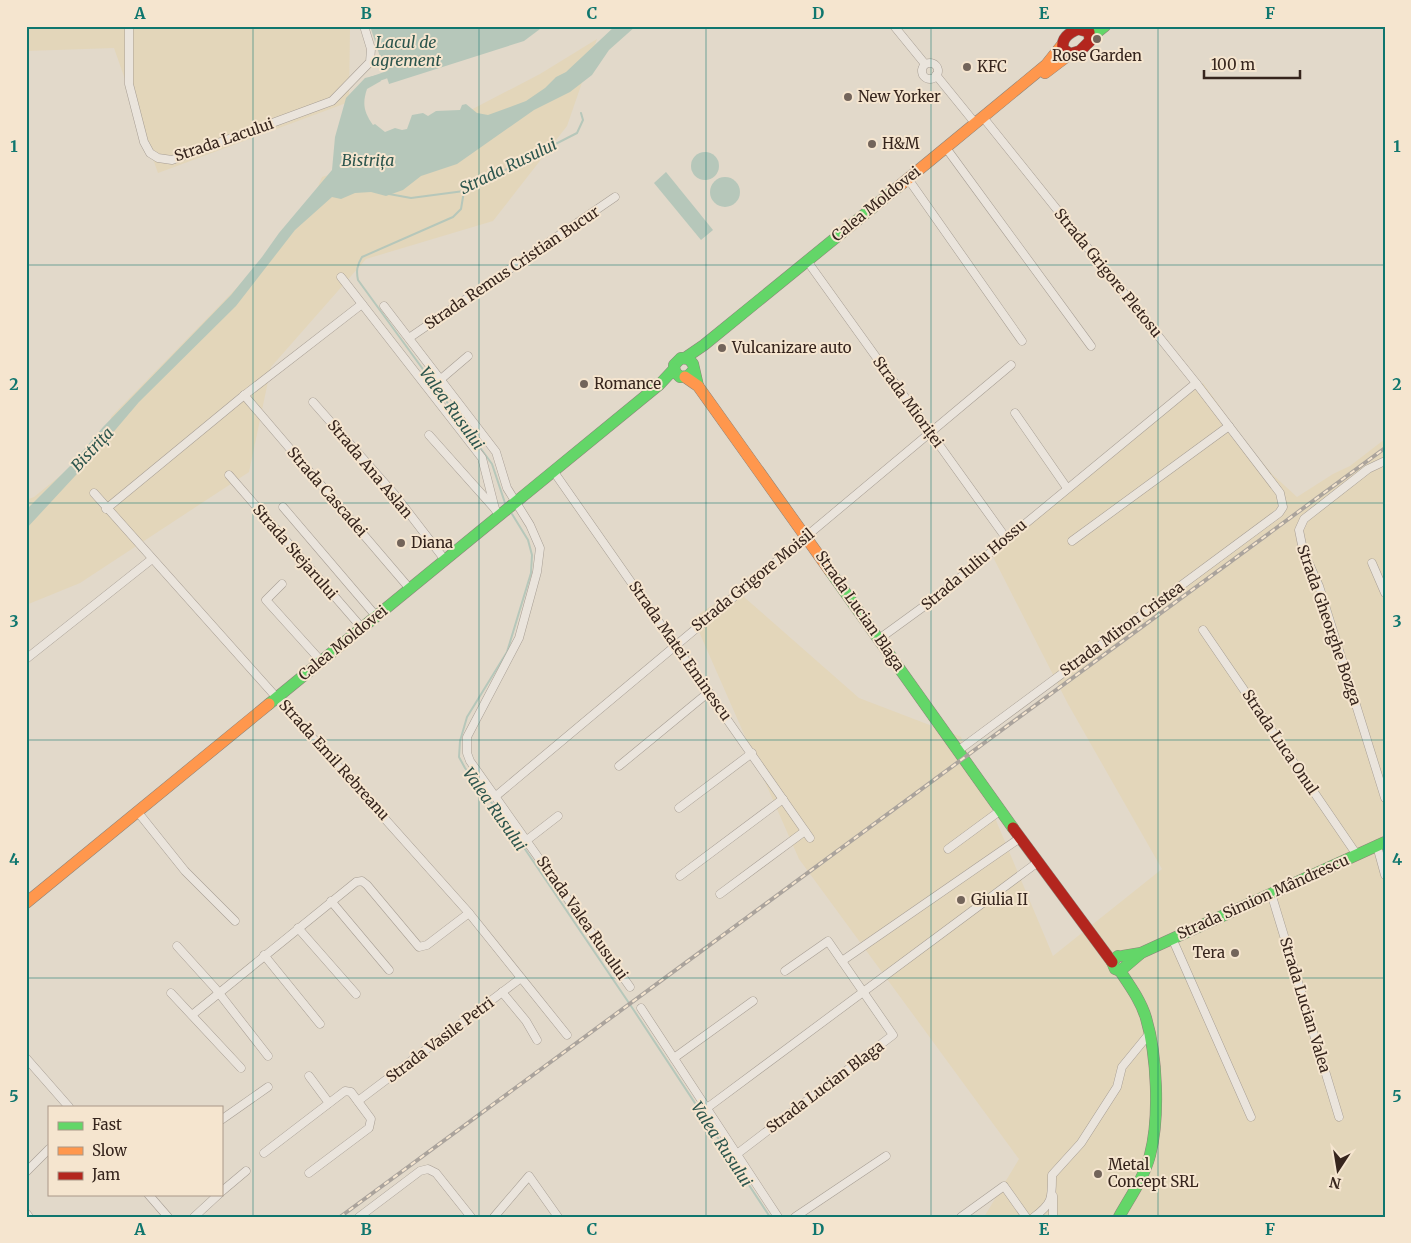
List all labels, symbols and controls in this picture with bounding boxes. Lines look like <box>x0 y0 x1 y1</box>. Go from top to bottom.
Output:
text: A <box>133 3 146 23</box>
text: B <box>360 3 372 23</box>
text: C <box>587 3 597 23</box>
text: D <box>812 3 824 23</box>
text: E <box>1039 3 1050 23</box>
text: F <box>1265 3 1275 23</box>
water label: Lacul de agrement <box>371 32 441 70</box>
marker: Rose Garden <box>1091 33 1103 45</box>
place label: Rose Garden <box>1052 46 1142 65</box>
scale bar <box>1204 48 1300 80</box>
text: 100 m <box>1211 55 1255 74</box>
place label: KFC <box>977 57 1007 76</box>
marker: KFC <box>961 61 973 73</box>
place label: New Yorker <box>858 87 941 106</box>
marker: New Yorker <box>842 91 854 103</box>
street label: Strada Lacului <box>172 114 276 165</box>
water label: Strada Rusului <box>456 134 560 198</box>
place label: H&M <box>882 134 920 153</box>
text: 1 <box>10 136 18 156</box>
text: 1 <box>1393 136 1401 156</box>
marker: H&M <box>866 138 878 150</box>
water label: Bistrița <box>342 150 394 171</box>
street label: Calea Moldovei <box>827 162 924 245</box>
street label: Strada Remus Cristian Bucur <box>421 202 603 333</box>
street label: Strada Grigore Pletosu <box>1050 204 1166 341</box>
place label: Vulcanizare auto <box>731 338 852 357</box>
marker: Vulcanizare auto <box>716 342 728 354</box>
street label: Strada Mioriței <box>868 352 948 452</box>
water label: Valea Rusului <box>415 363 489 454</box>
text: 2 <box>9 374 19 394</box>
place label: Romance <box>594 374 661 393</box>
text: 2 <box>1392 374 1402 394</box>
marker: Romance <box>578 378 590 390</box>
street label: Strada Ana Aslan <box>324 416 417 522</box>
water label: Bistrița <box>67 423 118 476</box>
street label: Strada Cascadei <box>283 443 372 541</box>
street label: Strada Stejarului <box>249 500 342 603</box>
street label: Strada Iuliu Hossu <box>917 515 1030 614</box>
street label: Strada Grigore Moisil <box>687 524 818 635</box>
place label: Diana <box>411 533 453 552</box>
marker: Diana <box>395 537 407 549</box>
street label: Strada Gheorghe Bozga <box>1293 542 1366 708</box>
street label: Strada Lucian Blaga <box>812 547 909 674</box>
street label: Strada Matei Eminescu <box>625 577 736 724</box>
street label: Strada Miron Cristea <box>1056 577 1187 680</box>
street label: Calea Moldovei <box>294 601 391 684</box>
text: 3 <box>9 611 19 631</box>
text: 3 <box>1392 611 1402 631</box>
street label: Strada Luca Onul <box>1238 686 1323 798</box>
street label: Strada Emil Rebreanu <box>275 695 394 824</box>
water label: Valea Rusului <box>459 763 531 855</box>
text: 4 <box>9 849 19 869</box>
text: 4 <box>1392 849 1402 869</box>
street label: Strada Simion Mândrescu <box>1174 850 1352 943</box>
street label: Strada Valea Rusului <box>533 852 632 983</box>
place label: Giulia II <box>971 890 1028 909</box>
marker: Giulia II <box>955 894 967 906</box>
street label: Strada Lucian Valea <box>1276 935 1335 1075</box>
place label: Tera <box>1193 943 1225 962</box>
marker: Tera <box>1229 947 1241 959</box>
street label: Strada Vasile Petri <box>382 993 498 1086</box>
street label: Strada Lucian Blaga <box>762 1036 887 1137</box>
text: 5 <box>9 1086 19 1106</box>
text: 5 <box>1392 1086 1402 1106</box>
water label: Valea Rusului <box>687 1098 757 1191</box>
legend <box>48 1106 222 1196</box>
text: Fast <box>92 1115 122 1134</box>
text: Slow <box>92 1141 127 1160</box>
north arrow <box>1314 1146 1364 1196</box>
place label: Metal Concept SRL <box>1108 1155 1199 1191</box>
text: Jam <box>91 1165 120 1184</box>
marker: Metal Concept SRL <box>1092 1168 1104 1180</box>
text: N <box>1328 1173 1343 1193</box>
text: A <box>133 1219 146 1239</box>
text: B <box>360 1219 372 1239</box>
text: C <box>587 1219 597 1239</box>
text: D <box>812 1219 824 1239</box>
text: E <box>1039 1219 1050 1239</box>
text: F <box>1265 1219 1275 1239</box>

